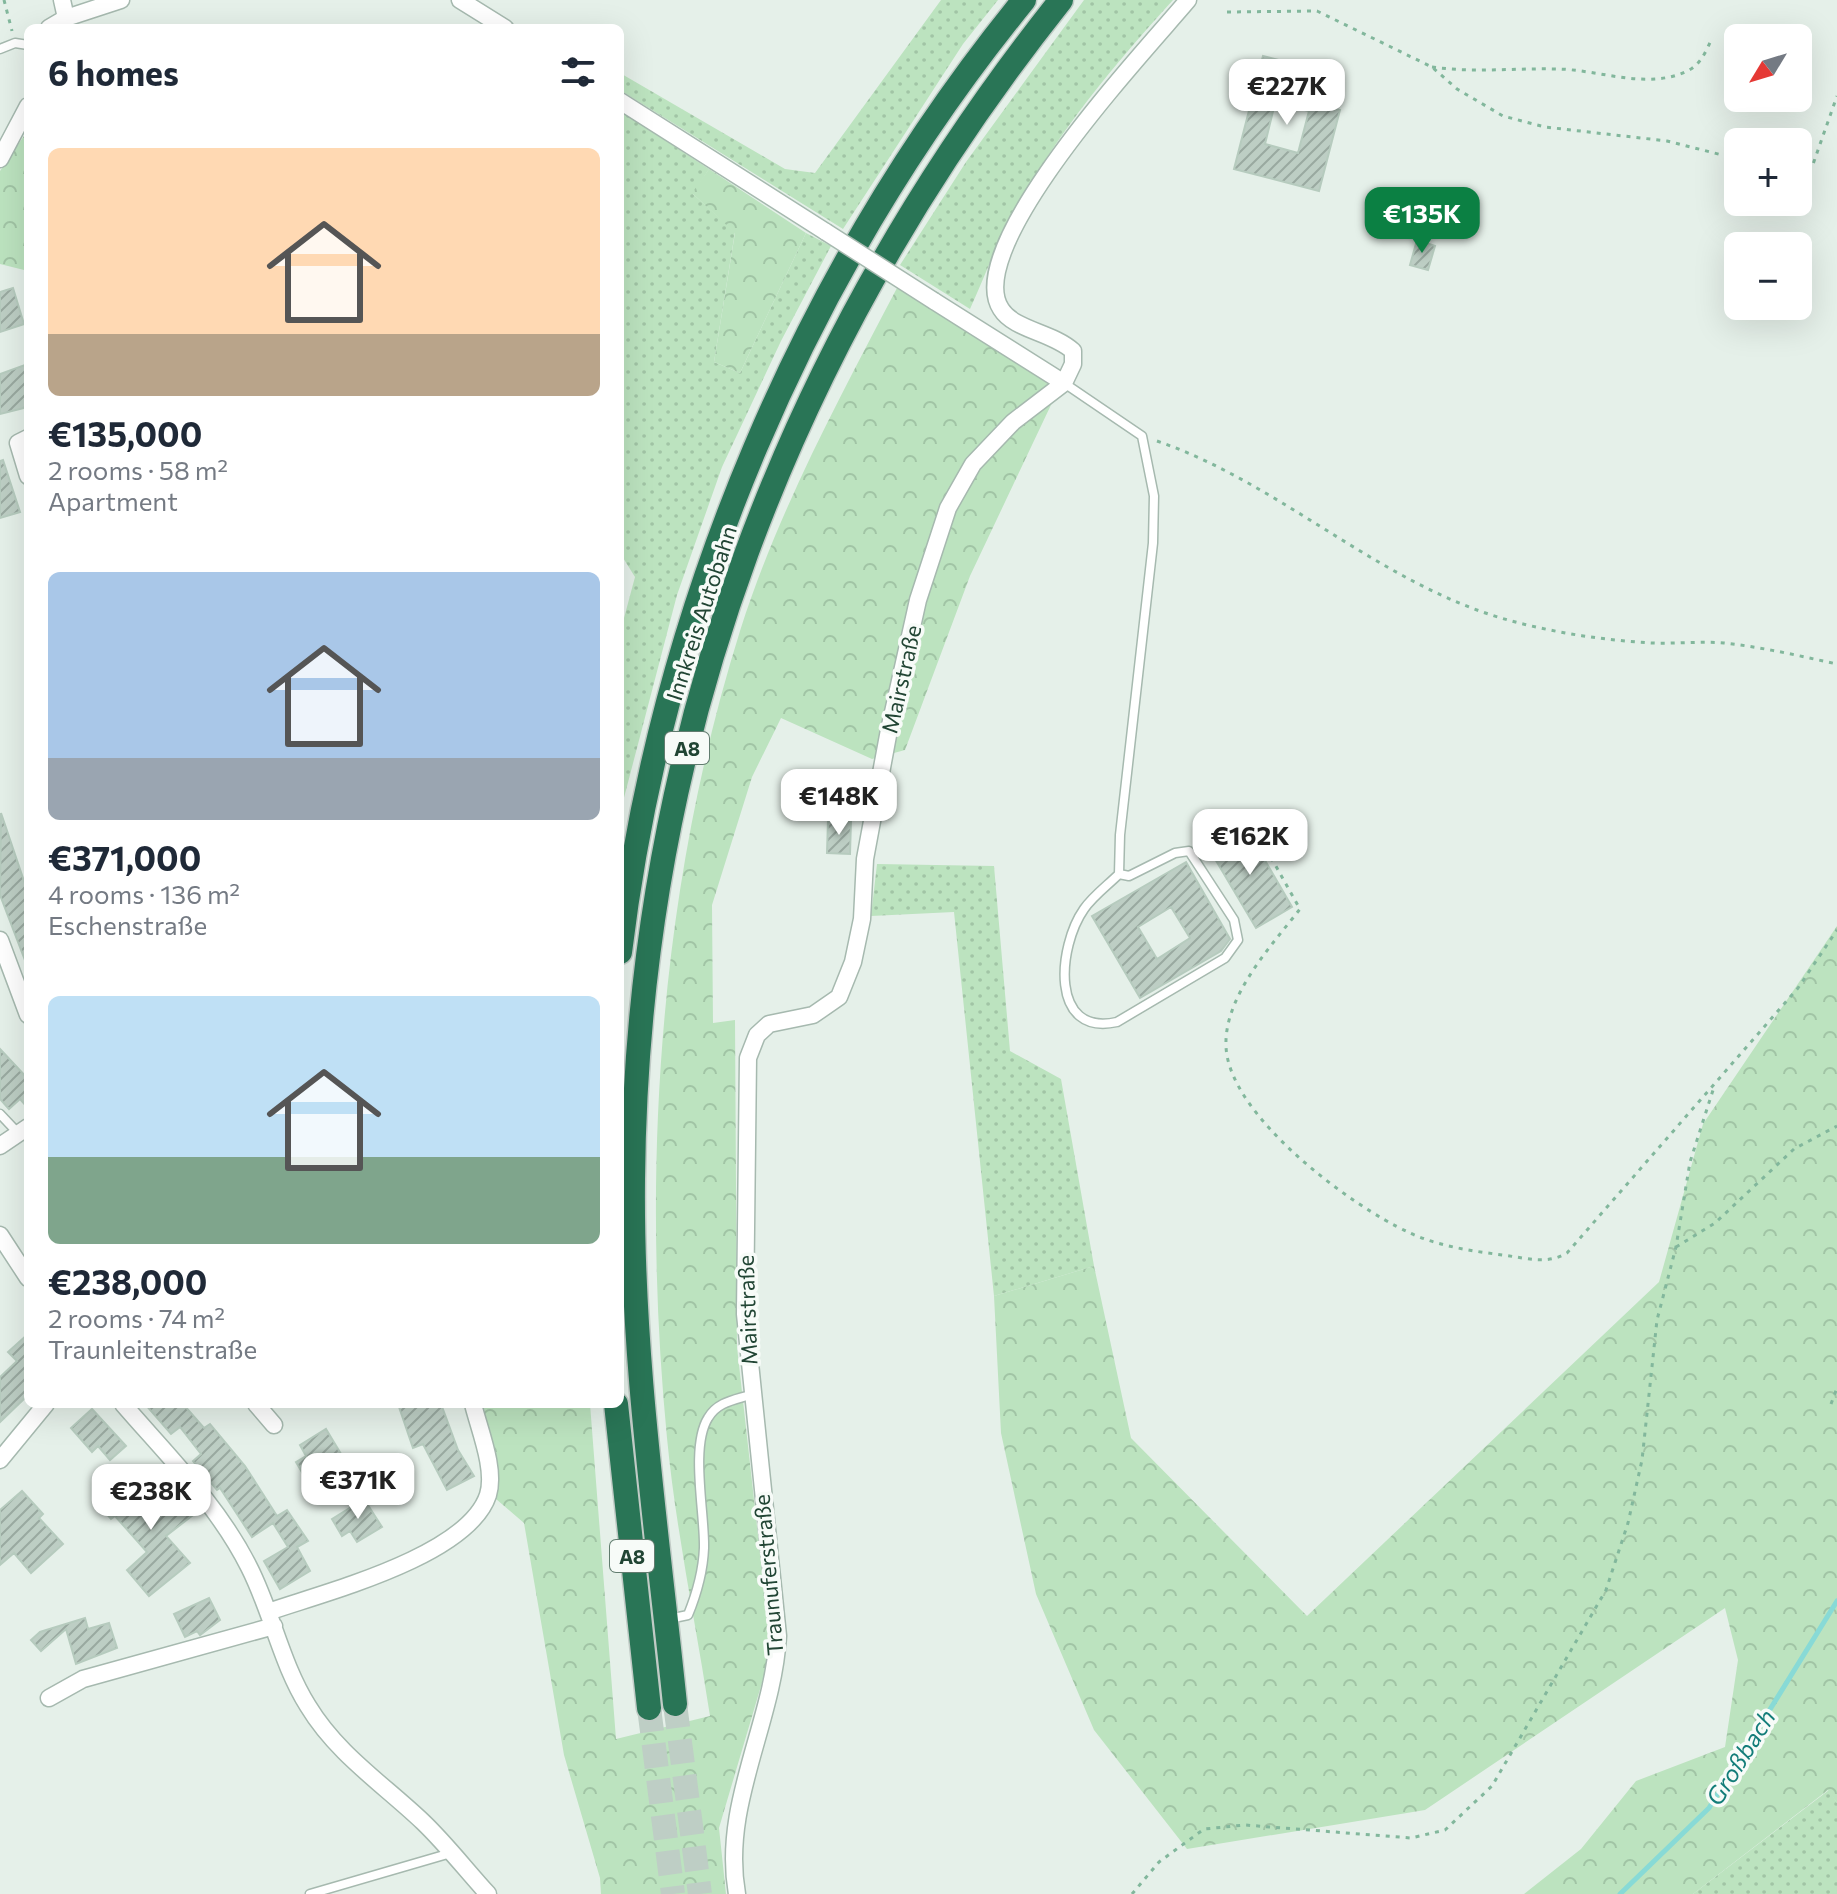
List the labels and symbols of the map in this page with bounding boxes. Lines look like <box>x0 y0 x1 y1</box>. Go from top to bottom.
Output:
north arrow <box>1724 24 1812 112</box>
pin: €227K <box>1231 59 1343 127</box>
pin: €135K <box>1366 187 1478 255</box>
street label: Innkreis Autobahn <box>660 522 742 704</box>
street label: Mairstraße <box>875 622 927 736</box>
road number: A8 <box>665 732 709 764</box>
pin: €148K <box>783 769 895 837</box>
pin: €162K <box>1194 809 1306 877</box>
street label: Mairstraße <box>732 1254 762 1366</box>
pin: €371K <box>302 1453 414 1521</box>
pin: €238K <box>95 1464 207 1532</box>
street label: Traunuferstraße <box>748 1493 788 1657</box>
road number: A8 <box>610 1540 654 1572</box>
water label: Großbach <box>1699 1704 1781 1810</box>

